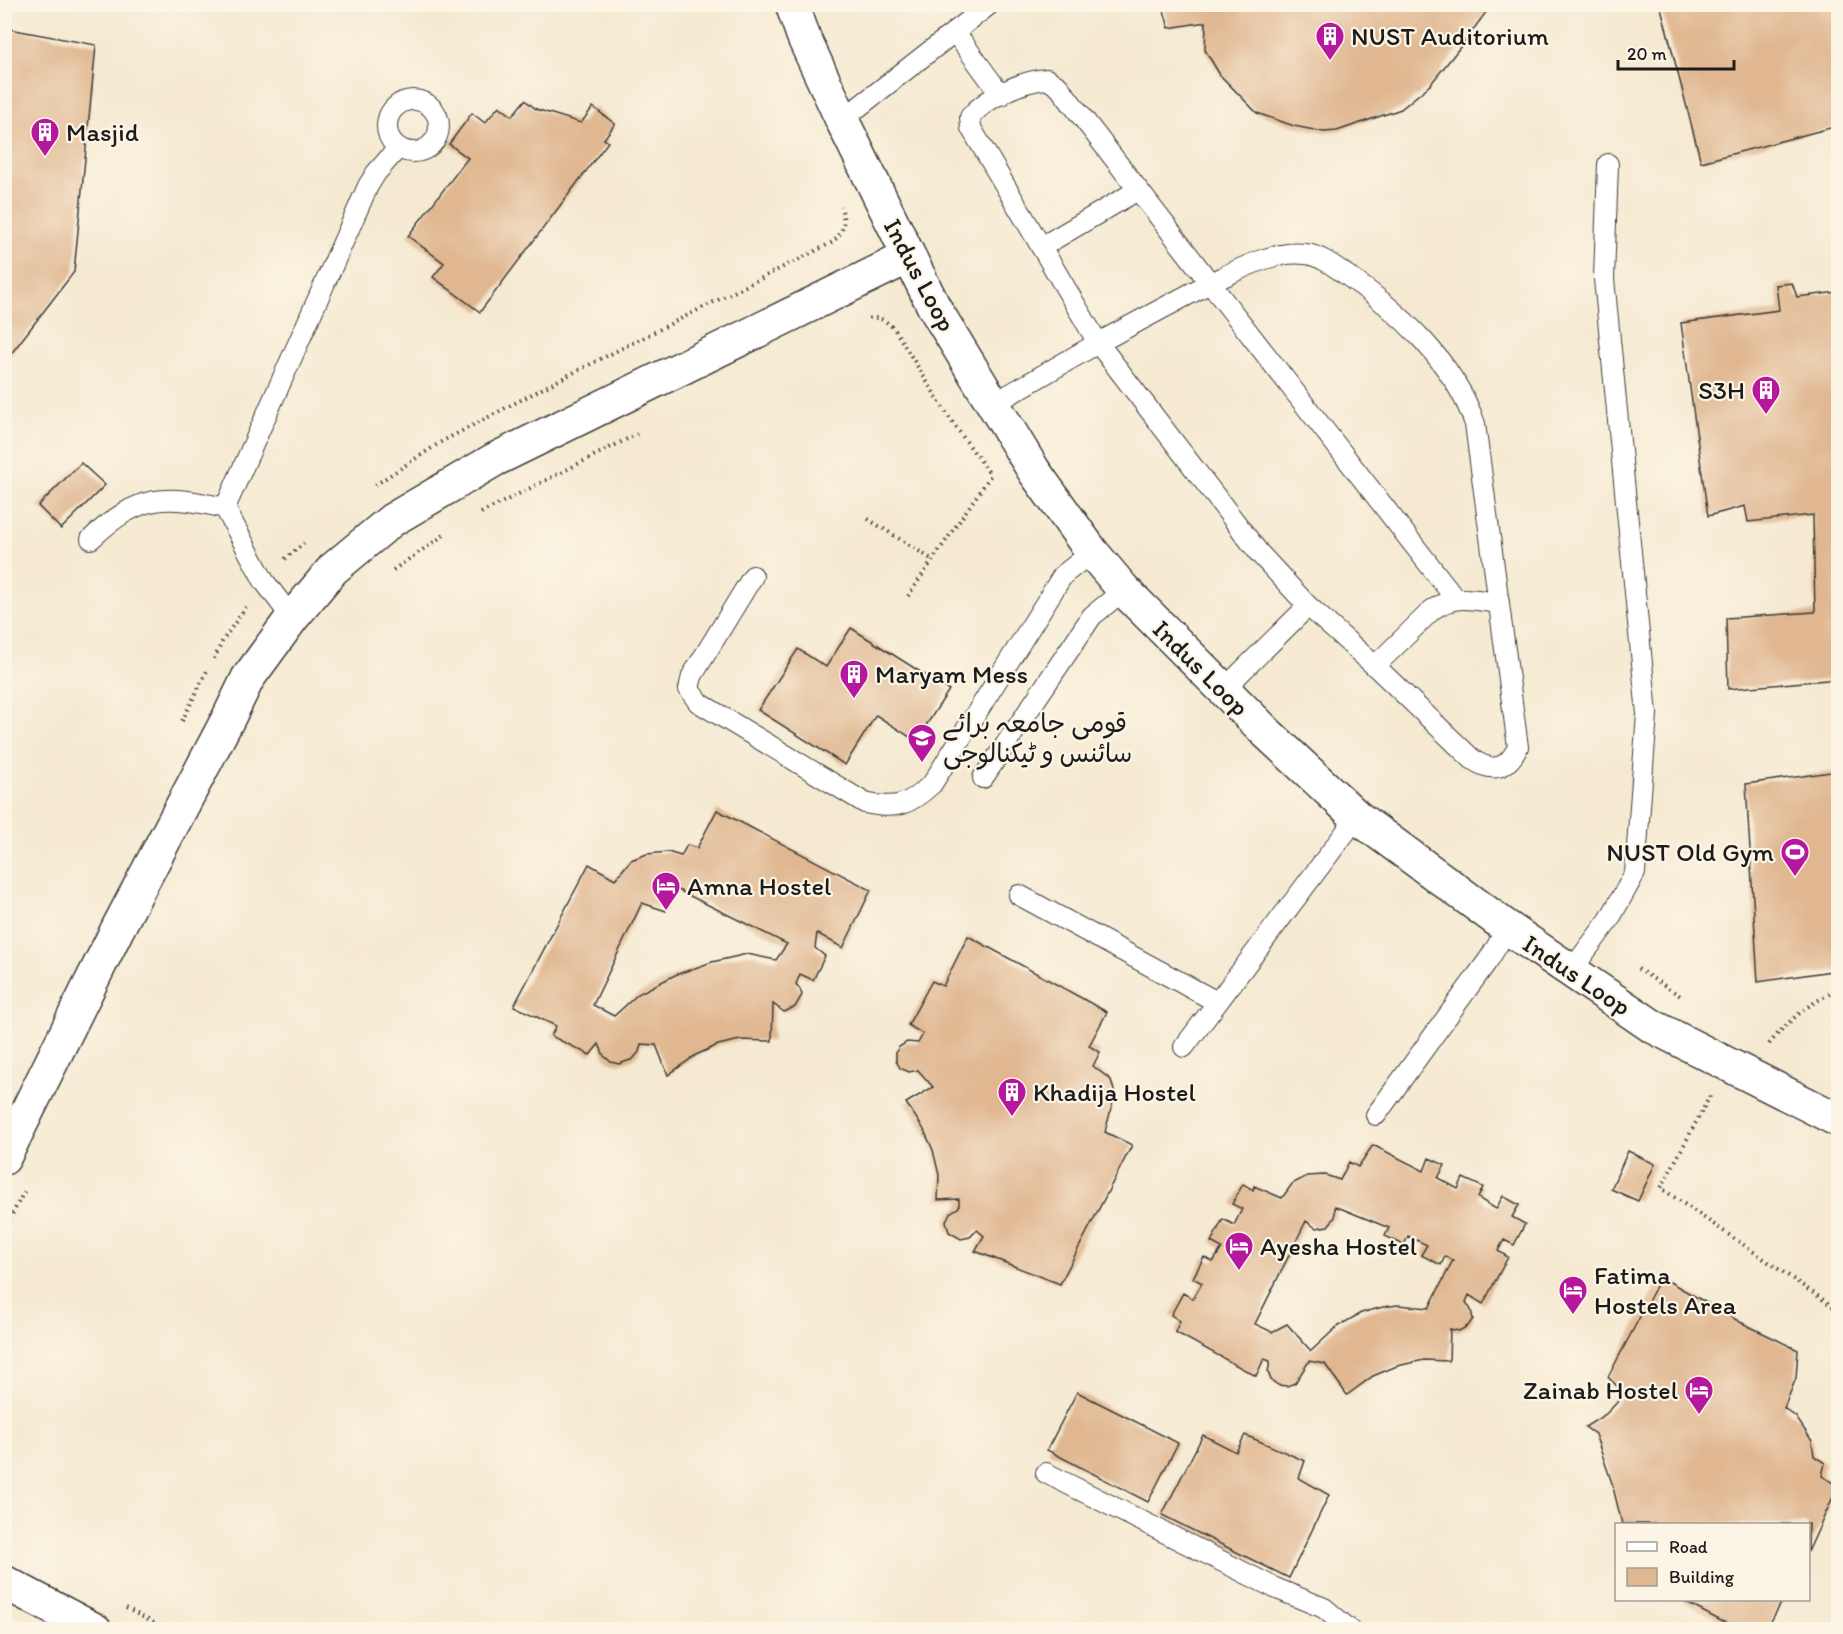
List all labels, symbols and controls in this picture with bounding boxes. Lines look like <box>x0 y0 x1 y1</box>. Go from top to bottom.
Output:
building icon: NUST Auditorium <box>1314 20 1346 62</box>
place label: NUST Auditorium <box>1351 20 1549 52</box>
scale bar <box>1618 33 1734 71</box>
text: 20 m <box>1627 43 1667 65</box>
building icon: Masjid <box>29 116 61 158</box>
place label: Masjid <box>66 116 139 148</box>
street label: Indus Loop <box>877 213 963 337</box>
place label: S3H <box>1698 374 1745 406</box>
building icon: S3H <box>1750 374 1782 416</box>
street label: Indus Loop <box>1146 613 1256 723</box>
building icon: Maryam Mess <box>838 658 870 700</box>
place label: Maryam Mess <box>875 658 1028 690</box>
place label: قومی جامعہ برائے سائنس و ٹیکنالوجی <box>943 707 1132 770</box>
school or university icon: قومی جامعہ برائے سائنس و ٹیکنالوجی <box>906 722 938 764</box>
place label: NUST Old Gym <box>1606 836 1774 868</box>
sports icon: NUST Old Gym <box>1779 836 1811 878</box>
hotel icon: Amna Hostel <box>650 870 682 912</box>
place label: Amna Hostel <box>687 870 831 902</box>
street label: Indus Loop <box>1517 927 1637 1023</box>
building icon: Khadija Hostel <box>996 1076 1028 1118</box>
place label: Khadija Hostel <box>1033 1076 1196 1108</box>
hotel icon: Ayesha Hostel <box>1223 1230 1255 1272</box>
place label: Ayesha Hostel <box>1260 1230 1417 1262</box>
place label: Fatima Hostels Area <box>1594 1259 1737 1321</box>
hotel icon: Fatima Hostels Area <box>1557 1274 1589 1316</box>
place label: Zainab Hostel <box>1523 1374 1678 1406</box>
hotel icon: Zainab Hostel <box>1683 1374 1715 1416</box>
legend <box>1615 1523 1810 1601</box>
text: Road <box>1669 1536 1708 1558</box>
text: Building <box>1669 1566 1735 1588</box>

